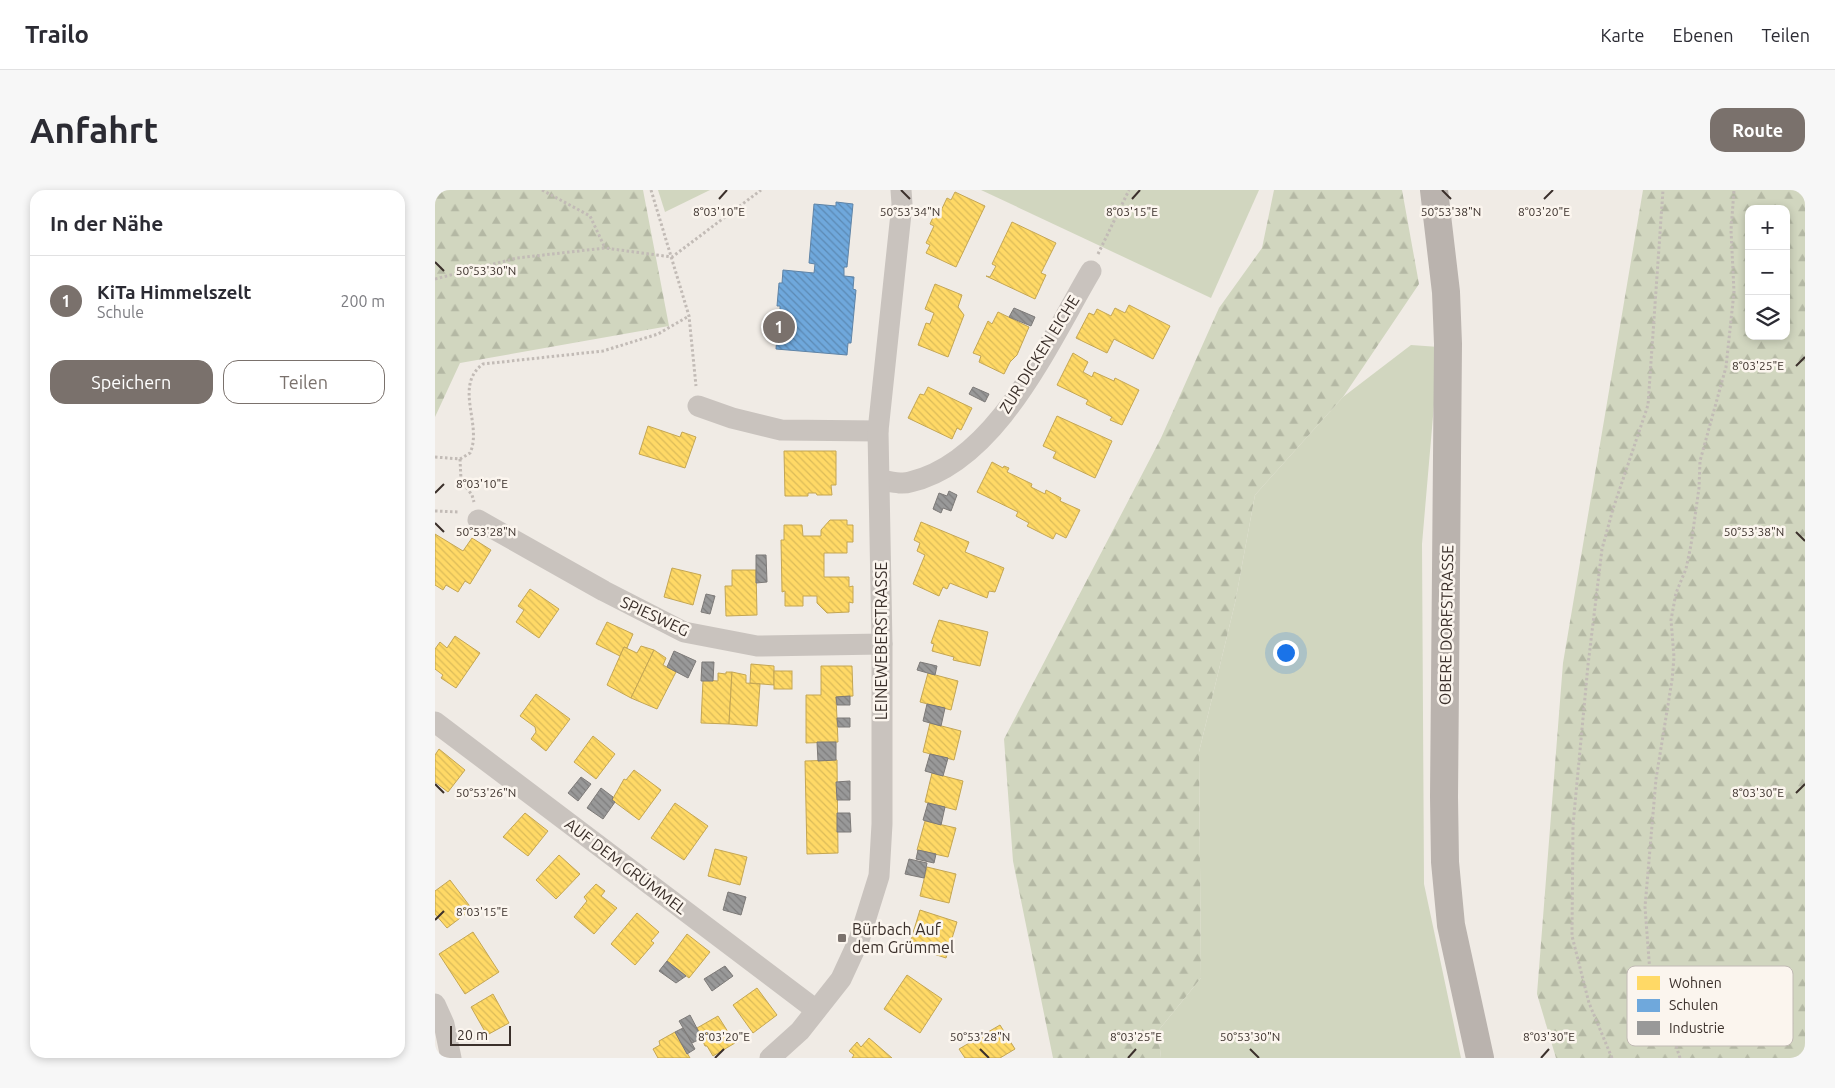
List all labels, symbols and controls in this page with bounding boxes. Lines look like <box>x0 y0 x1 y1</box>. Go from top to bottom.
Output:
text: Trailo <box>25 21 89 48</box>
text: Karte <box>1601 25 1645 45</box>
text: Ebenen <box>1673 25 1734 45</box>
text: Teilen <box>1762 25 1810 45</box>
button: Route <box>1710 108 1805 152</box>
text: Anfahrt <box>30 110 158 150</box>
text: 8°03'10"E <box>693 205 745 218</box>
text: 50°53'34"N <box>880 205 940 218</box>
text: 8°03'15"E <box>1106 205 1158 218</box>
text: 50°53'38"N <box>1421 205 1481 218</box>
text: 8°03'20"E <box>1518 205 1570 218</box>
map controls <box>1745 205 1790 340</box>
button: + <box>1745 205 1790 250</box>
text: In der Nähe <box>50 211 163 235</box>
button: − <box>1745 250 1790 295</box>
text: 50°53'30"N <box>456 264 516 277</box>
text: KiTa Himmelszelt <box>97 281 251 303</box>
text: 1 <box>61 292 71 310</box>
text: 200 m <box>340 292 385 310</box>
street label: ZUR DICKEN EICHE <box>995 292 1083 416</box>
button: layers <box>1745 295 1790 340</box>
text: Schule <box>97 303 144 321</box>
pin: 1 <box>763 308 795 346</box>
text: 8°03'25"E <box>1732 359 1784 372</box>
button: Speichern <box>50 360 213 404</box>
button: Teilen <box>223 360 385 404</box>
text: 8°03'10"E <box>456 477 508 490</box>
text: 50°53'28"N <box>456 525 516 538</box>
text: 50°53'38"N <box>1724 525 1784 538</box>
street label: OBERE DORFSTRASSE <box>1436 545 1456 705</box>
street label: LEINEWEBERSTRASSE <box>872 562 890 720</box>
street label: SPIESWEG <box>618 592 692 640</box>
your location <box>1273 640 1299 666</box>
text: 50°53'26"N <box>456 786 516 799</box>
text: 8°03'30"E <box>1732 786 1784 799</box>
street label: AUF DEM GRÜMMEL <box>562 814 690 918</box>
text: 8°03'15"E <box>456 905 508 918</box>
place label: Bürbach Auf dem Grümmel <box>852 920 954 956</box>
marker: Bürbach Auf dem Grümmel <box>836 932 848 944</box>
legend <box>1627 966 1793 1046</box>
text: Wohnen <box>1669 975 1722 991</box>
text: Schulen <box>1669 997 1718 1013</box>
text: Industrie <box>1669 1020 1725 1036</box>
scale bar <box>450 1023 511 1046</box>
text: 20 m <box>457 1027 488 1043</box>
text: 8°03'20"E <box>698 1030 750 1043</box>
text: 50°53'28"N <box>950 1030 1010 1043</box>
text: 8°03'25"E <box>1110 1030 1162 1043</box>
text: 50°53'30"N <box>1220 1030 1280 1043</box>
text: 8°03'30"E <box>1523 1030 1575 1043</box>

